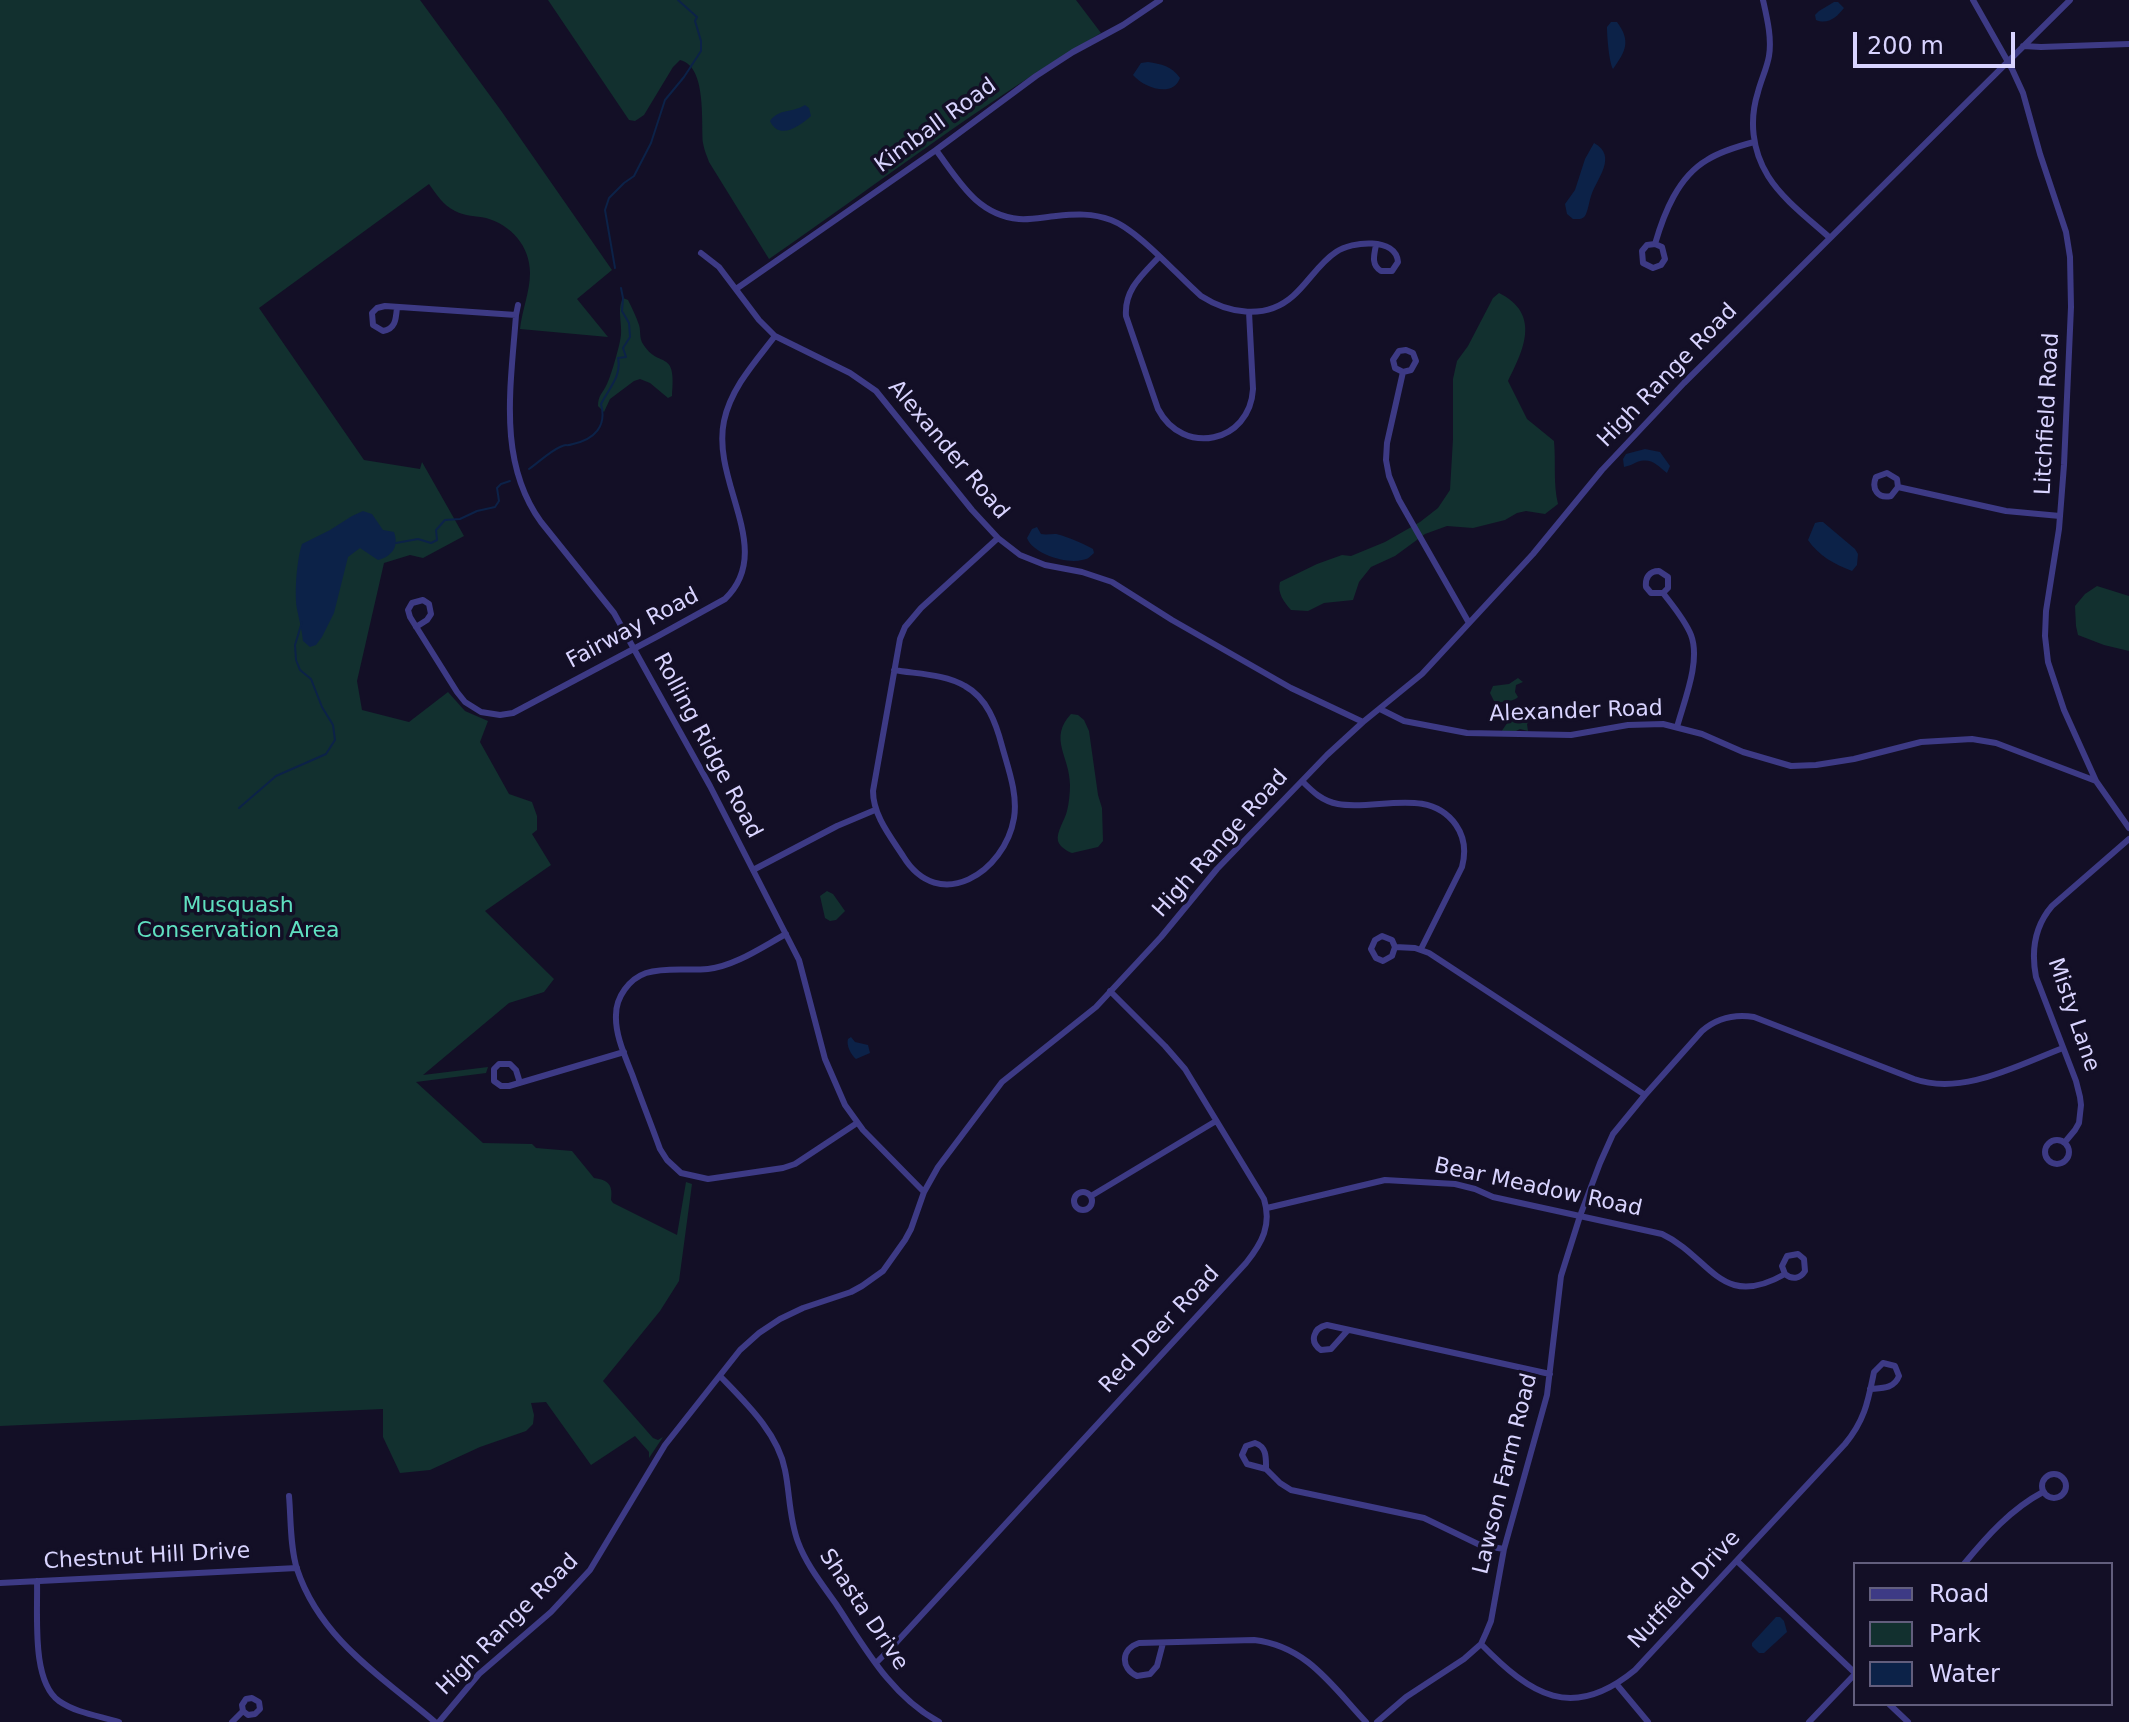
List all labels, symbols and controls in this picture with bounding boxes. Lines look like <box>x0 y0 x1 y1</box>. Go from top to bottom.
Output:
scale bar <box>1857 16 2019 66</box>
text: 200 m <box>1867 32 1944 60</box>
street label: Kimball Road <box>870 73 1002 179</box>
street label: High Range Road <box>1593 299 1743 453</box>
street label: Litchfield Road <box>2031 332 2065 496</box>
street label: Alexander Road <box>882 375 1014 525</box>
street label: Fairway Road <box>562 583 704 675</box>
street label: Rolling Ridge Road <box>647 649 767 843</box>
street label: Alexander Road <box>1489 696 1663 728</box>
street label: High Range Road <box>1148 765 1294 923</box>
park label: Musquash Conservation Area <box>136 893 340 944</box>
street label: Misty Lane <box>2041 955 2105 1075</box>
street label: Bear Meadow Road <box>1432 1153 1644 1223</box>
street label: Red Deer Road <box>1094 1261 1226 1399</box>
street label: Lawson Farm Road <box>1468 1371 1544 1577</box>
street label: Nutfield Drive <box>1623 1525 1747 1655</box>
street label: Chestnut Hill Drive <box>43 1538 251 1576</box>
street label: Shasta Drive <box>813 1544 913 1676</box>
street label: High Range Road <box>432 1549 584 1701</box>
legend <box>1853 1562 2113 1706</box>
text: Road <box>1929 1580 1989 1608</box>
text: Park <box>1929 1620 1981 1648</box>
text: Water <box>1929 1660 2000 1688</box>

